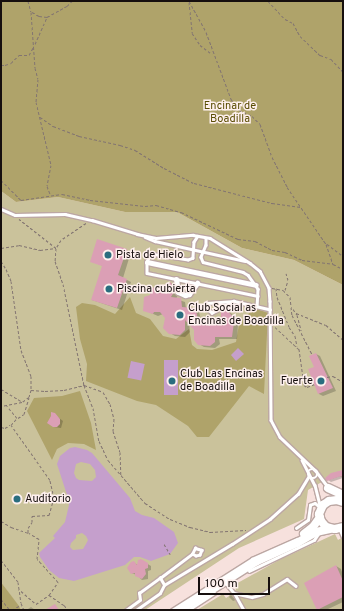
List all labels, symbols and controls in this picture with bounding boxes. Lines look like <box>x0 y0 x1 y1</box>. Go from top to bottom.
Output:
park label: Encinar de Boadilla <box>204 100 256 126</box>
place label: Pista de Hielo <box>116 248 183 262</box>
marker: Pista de Hielo <box>103 250 113 260</box>
place label: Piscina cubierta <box>117 282 196 296</box>
marker: Piscina cubierta <box>104 284 114 294</box>
place label: Club Social as Encinas de Boadilla <box>188 302 284 328</box>
marker: Club Social as Encinas de Boadilla <box>175 310 185 320</box>
place label: Club Las Encinas de Boadilla <box>180 368 263 394</box>
place label: Fuerte <box>281 374 313 388</box>
marker: Club Las Encinas de Boadilla <box>167 376 177 386</box>
marker: Fuerte <box>316 376 326 386</box>
place label: Auditorio <box>25 492 71 506</box>
marker: Auditorio <box>12 494 22 504</box>
scale bar <box>200 569 272 595</box>
text: 100 m <box>205 576 238 592</box>

